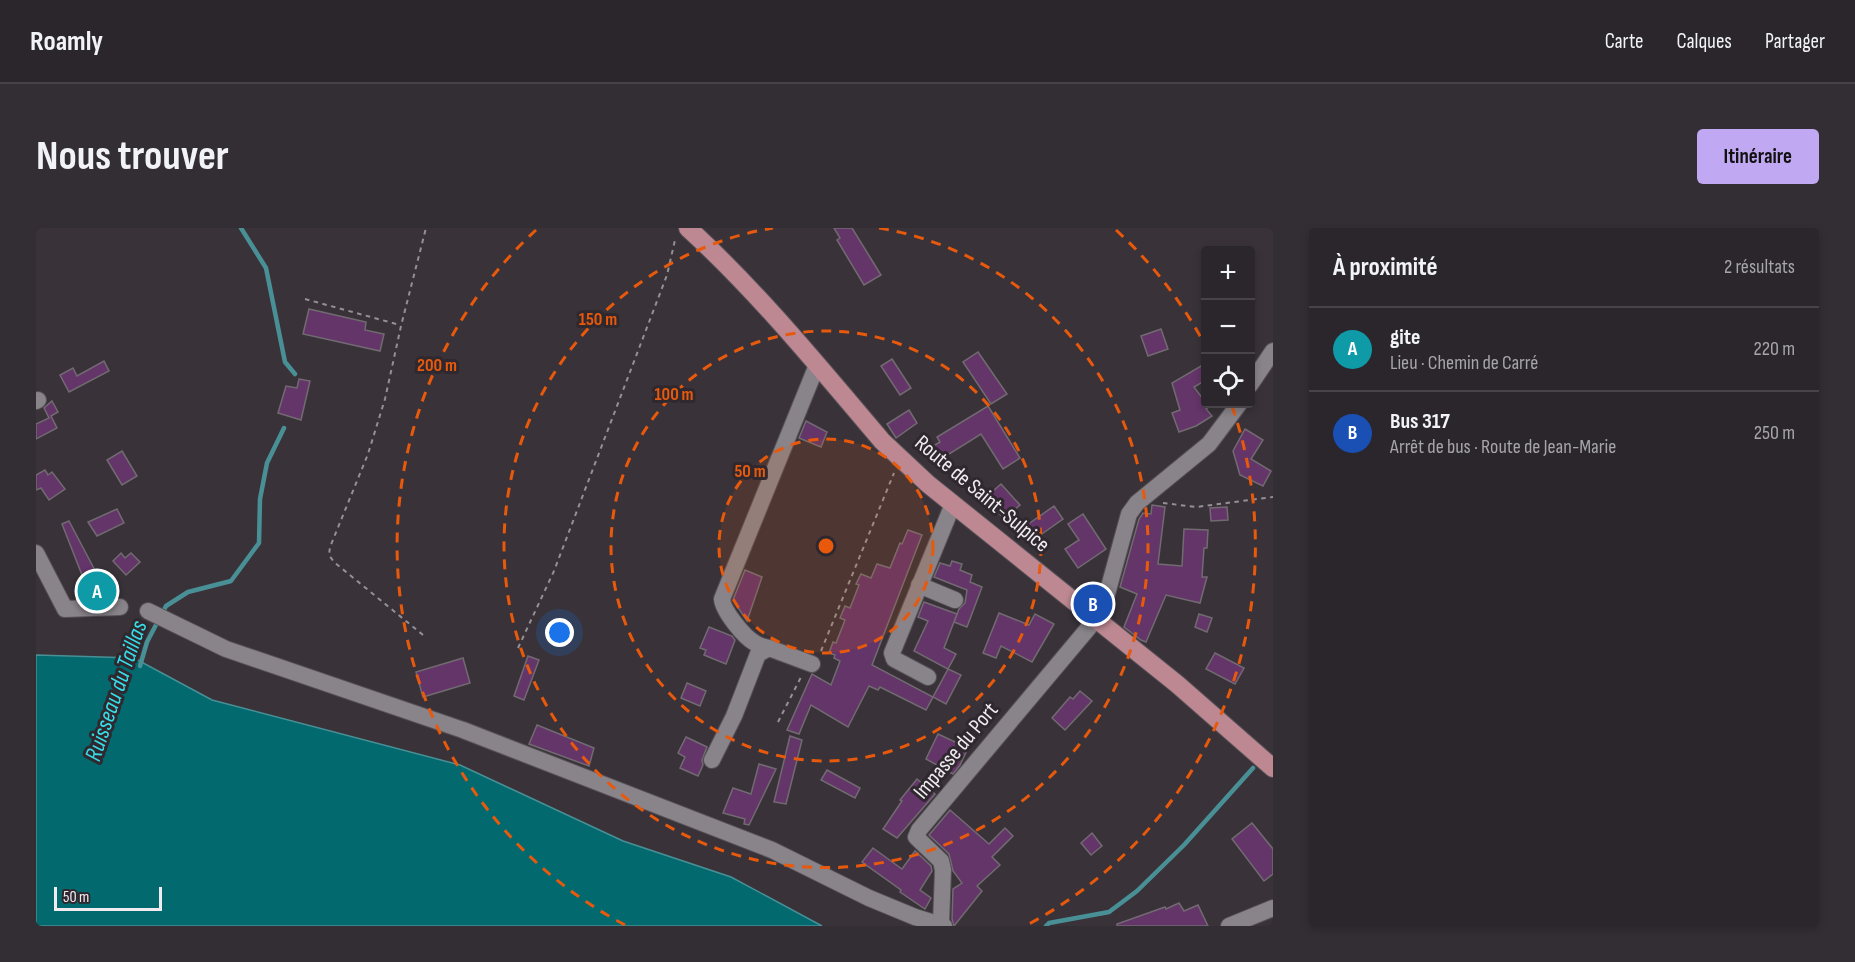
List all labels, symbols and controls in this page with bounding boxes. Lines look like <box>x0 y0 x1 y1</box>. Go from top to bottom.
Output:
text: Roamly <box>30 25 103 58</box>
text: Carte <box>1605 29 1644 54</box>
text: Calques <box>1677 29 1732 54</box>
text: Partager <box>1765 29 1825 54</box>
button: Itinéraire <box>1697 129 1819 184</box>
text: Nous trouver <box>36 131 229 182</box>
map controls <box>1201 246 1255 408</box>
button: + <box>1201 246 1255 300</box>
text: À proximité <box>1333 252 1438 283</box>
text: 2 résultats <box>1724 255 1795 279</box>
button: − <box>1201 300 1255 354</box>
text: 150 m <box>579 309 617 330</box>
text: gite <box>1390 324 1420 351</box>
text: A <box>1348 337 1357 361</box>
text: 220 m <box>1754 337 1795 361</box>
text: Lieu · Chemin de Carré <box>1390 351 1538 375</box>
button: locate <box>1201 354 1255 408</box>
text: 200 m <box>417 355 457 376</box>
text: 100 m <box>655 384 694 405</box>
text: Bus 317 <box>1390 408 1450 435</box>
text: B <box>1348 421 1357 445</box>
text: 250 m <box>1754 421 1795 445</box>
street label: Route de Saint-Sulpice <box>909 430 1055 558</box>
text: Arrêt de bus · Route de Jean-Marie <box>1390 435 1616 459</box>
text: 50 m <box>734 461 766 482</box>
centre of rings <box>816 536 836 556</box>
pin: A <box>78 568 116 614</box>
pin: B <box>1074 582 1112 626</box>
water label: Ruisseau du Taillas <box>78 616 154 765</box>
your location <box>545 618 574 647</box>
street label: Impasse du Port <box>908 697 1004 805</box>
scale bar <box>54 884 162 912</box>
text: 50 m <box>63 888 89 907</box>

